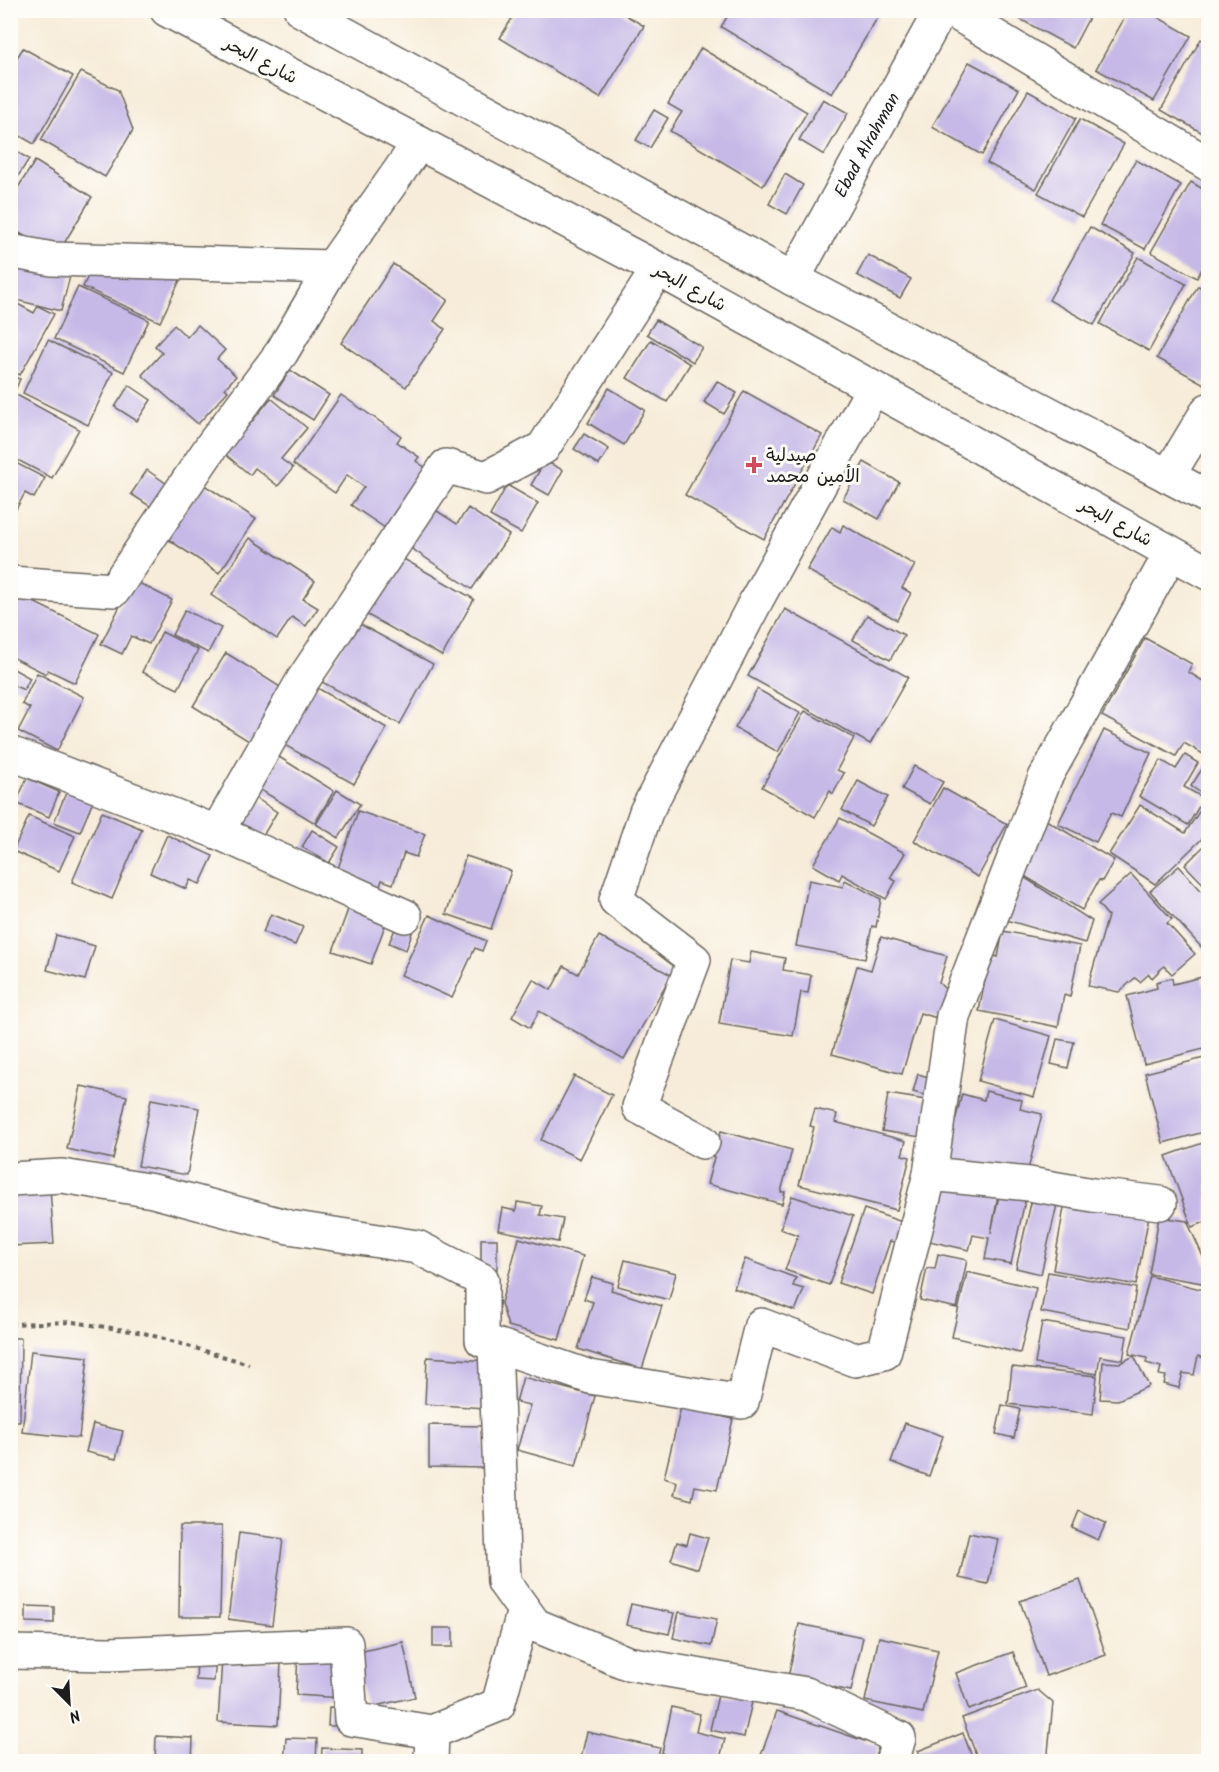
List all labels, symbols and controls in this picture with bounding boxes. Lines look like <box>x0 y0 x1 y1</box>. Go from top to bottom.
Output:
street label: شارع البحر <box>216 29 302 93</box>
street label: Ebad Alrahman <box>827 88 909 204</box>
street label: شارع البحر <box>646 255 731 320</box>
place label: صيدلية الأمين محمد <box>766 442 860 492</box>
marker: صيدلية الأمين محمد <box>747 458 761 472</box>
street label: شارع البحر <box>1072 490 1157 555</box>
north arrow <box>39 1673 99 1733</box>
text: N <box>65 1702 84 1729</box>

